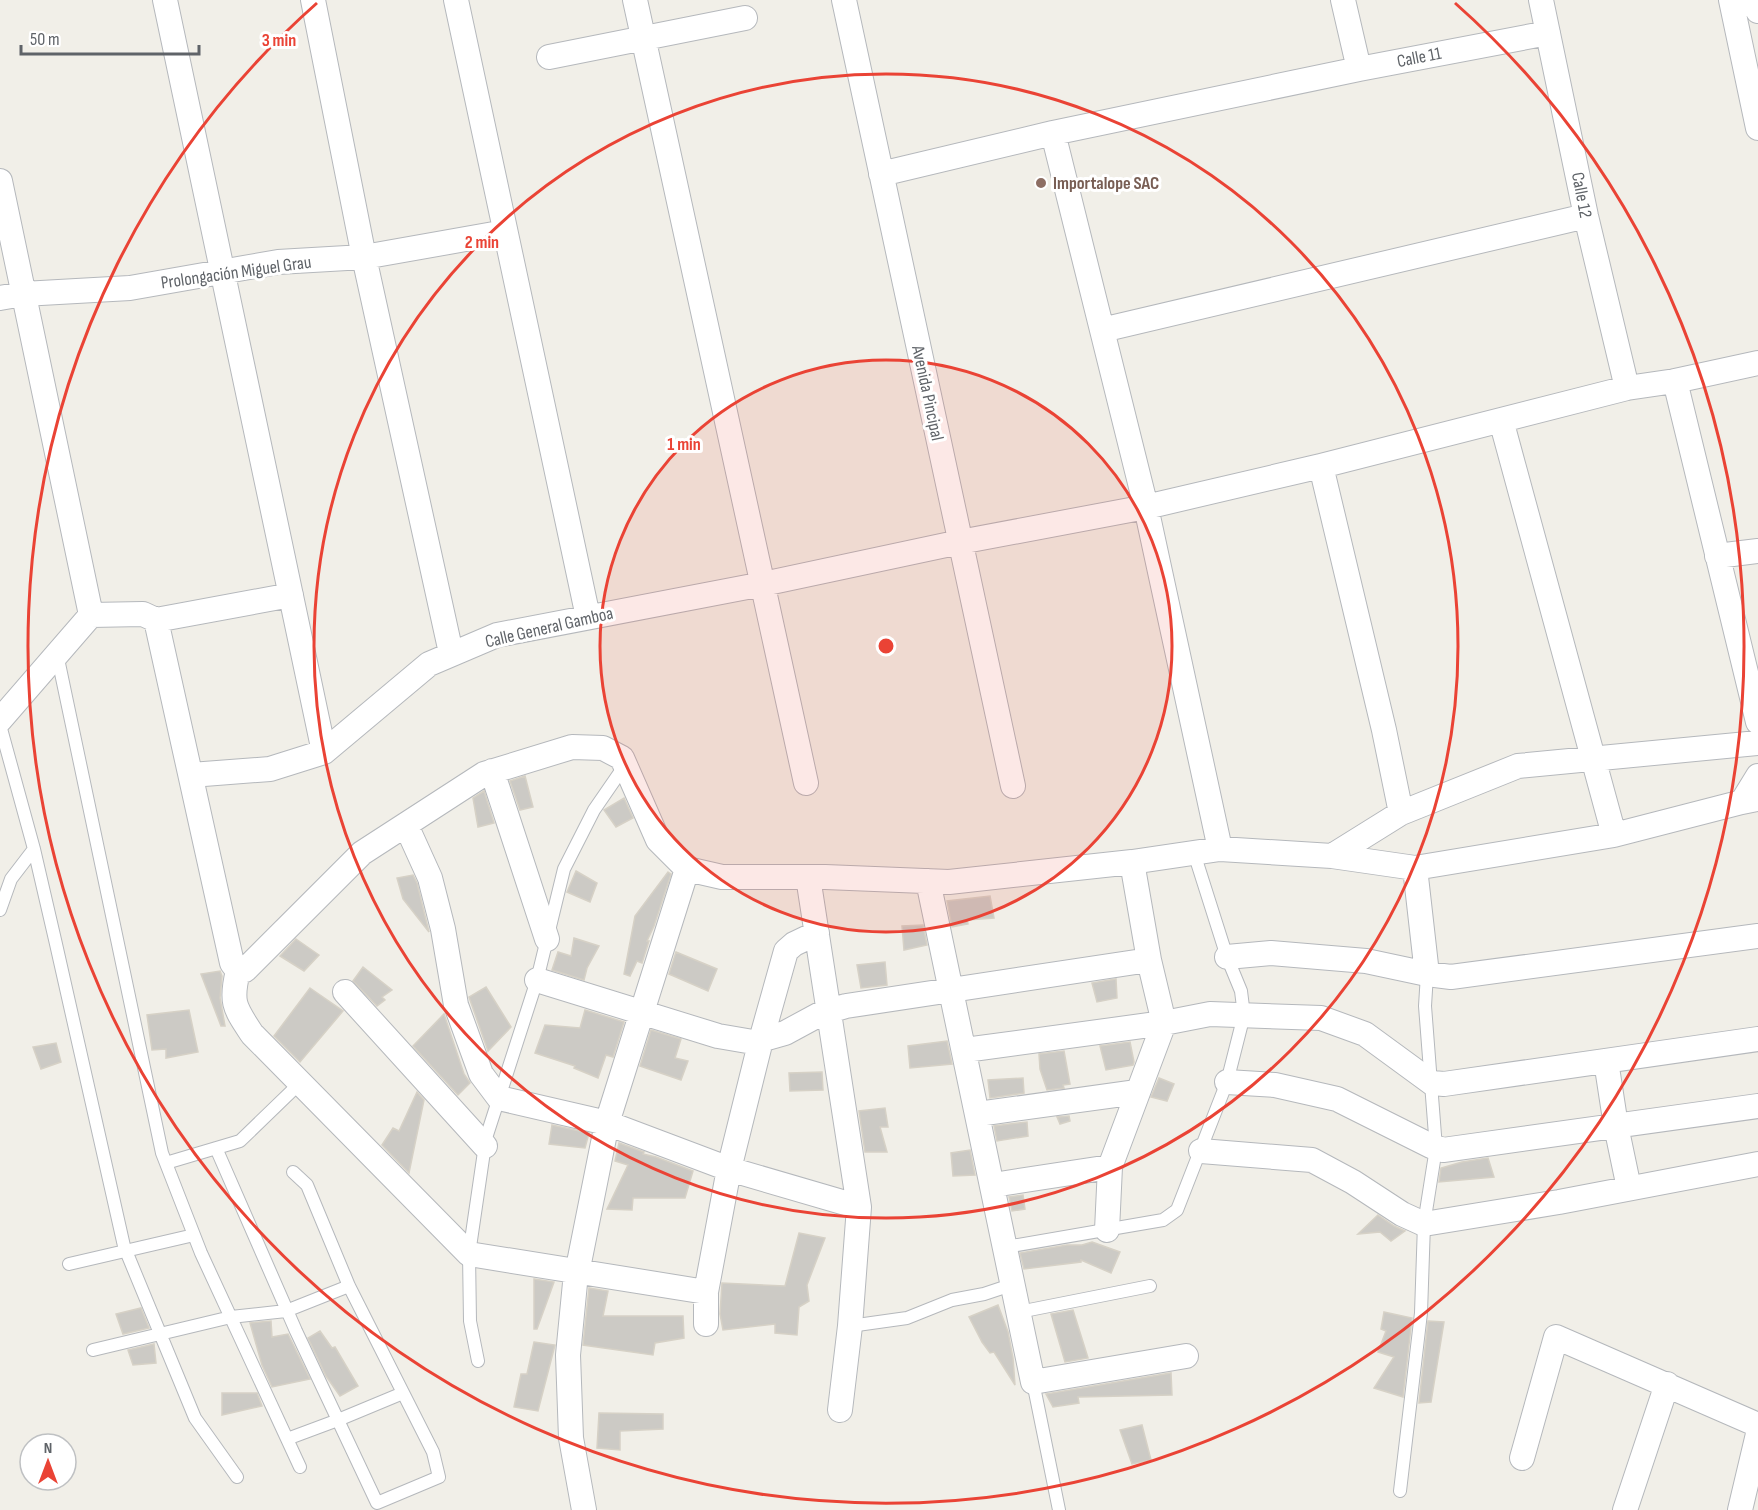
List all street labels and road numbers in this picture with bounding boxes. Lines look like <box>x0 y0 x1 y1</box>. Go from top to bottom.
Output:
street label: Calle 11 <box>1395 43 1444 72</box>
street label: Calle 12 <box>1567 170 1596 220</box>
street label: Prolongación Miguel Grau <box>160 252 313 293</box>
street label: Avenida Pincipal <box>907 343 948 443</box>
street label: Calle General Gamboa <box>483 603 615 652</box>

